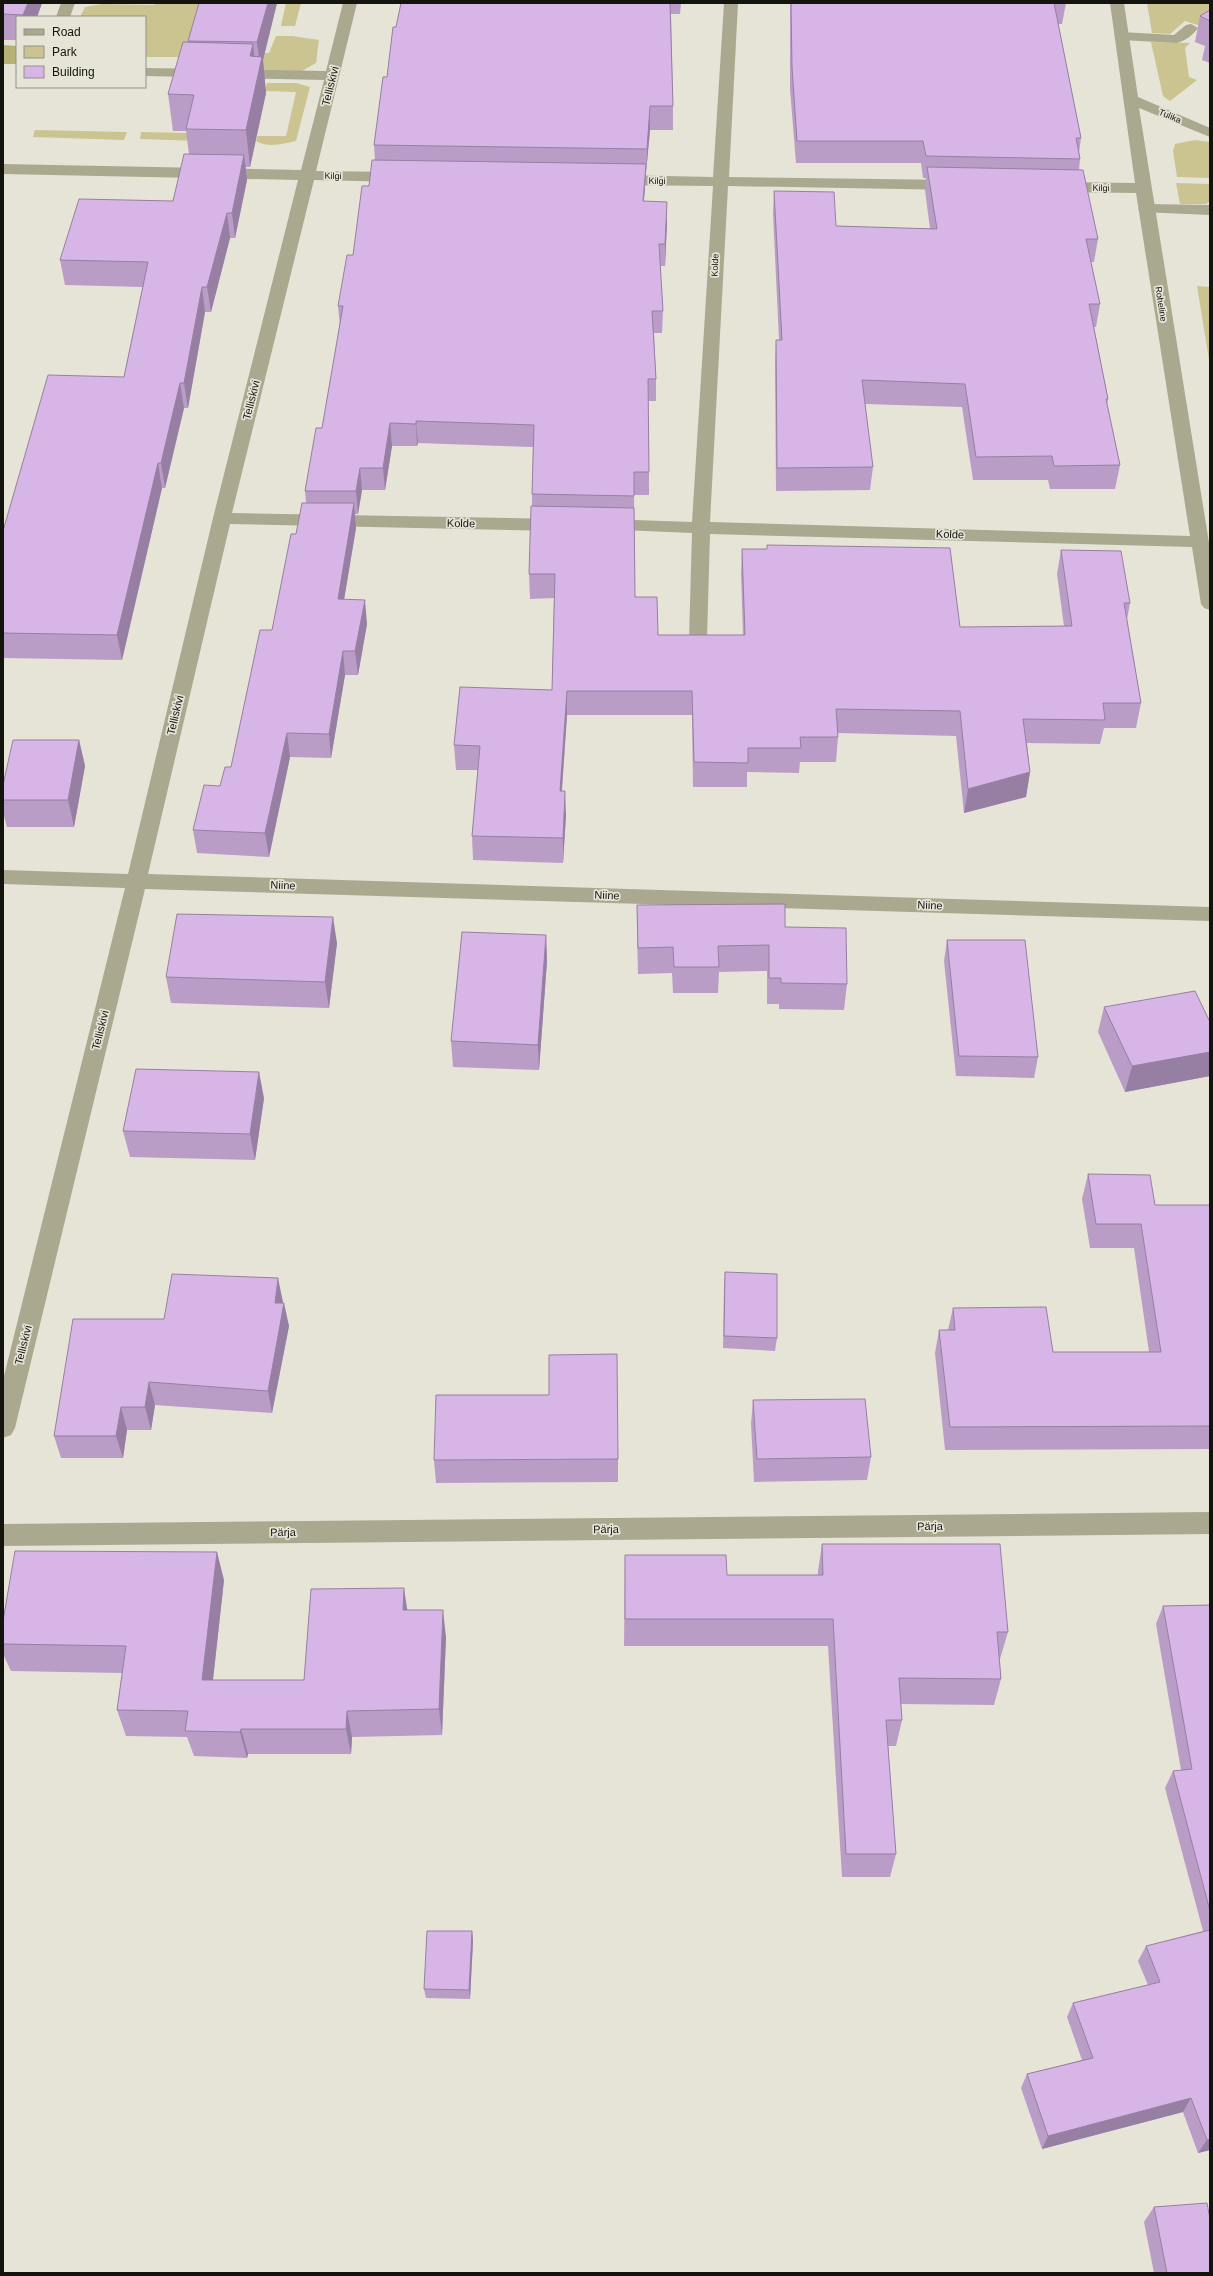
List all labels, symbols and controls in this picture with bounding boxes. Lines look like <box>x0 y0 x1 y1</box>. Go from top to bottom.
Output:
legend <box>16 16 146 88</box>
text: Road <box>52 25 81 39</box>
text: Park <box>52 45 78 59</box>
text: Building <box>52 65 95 79</box>
street label: Telliskivi <box>319 65 341 107</box>
street label: Tulika <box>1157 107 1183 125</box>
street label: Kilgi <box>324 171 342 181</box>
street label: Kilgi <box>648 176 666 186</box>
street label: Kilgi <box>1092 183 1110 193</box>
street label: Kolde <box>709 253 721 277</box>
street label: Roheline <box>1153 286 1169 322</box>
street label: Telliskivi <box>240 379 262 421</box>
street label: Kolde <box>447 517 475 529</box>
street label: Kolde <box>936 528 964 540</box>
street label: Telliskivi <box>165 694 185 736</box>
street label: Niine <box>270 879 296 891</box>
street label: Niine <box>594 889 620 901</box>
street label: Niine <box>917 899 943 911</box>
street label: Telliskivi <box>89 1009 111 1051</box>
street label: Telliskivi <box>12 1324 34 1366</box>
street label: Pärja <box>917 1520 944 1532</box>
street label: Pärja <box>593 1523 620 1535</box>
street label: Pärja <box>270 1526 297 1538</box>

